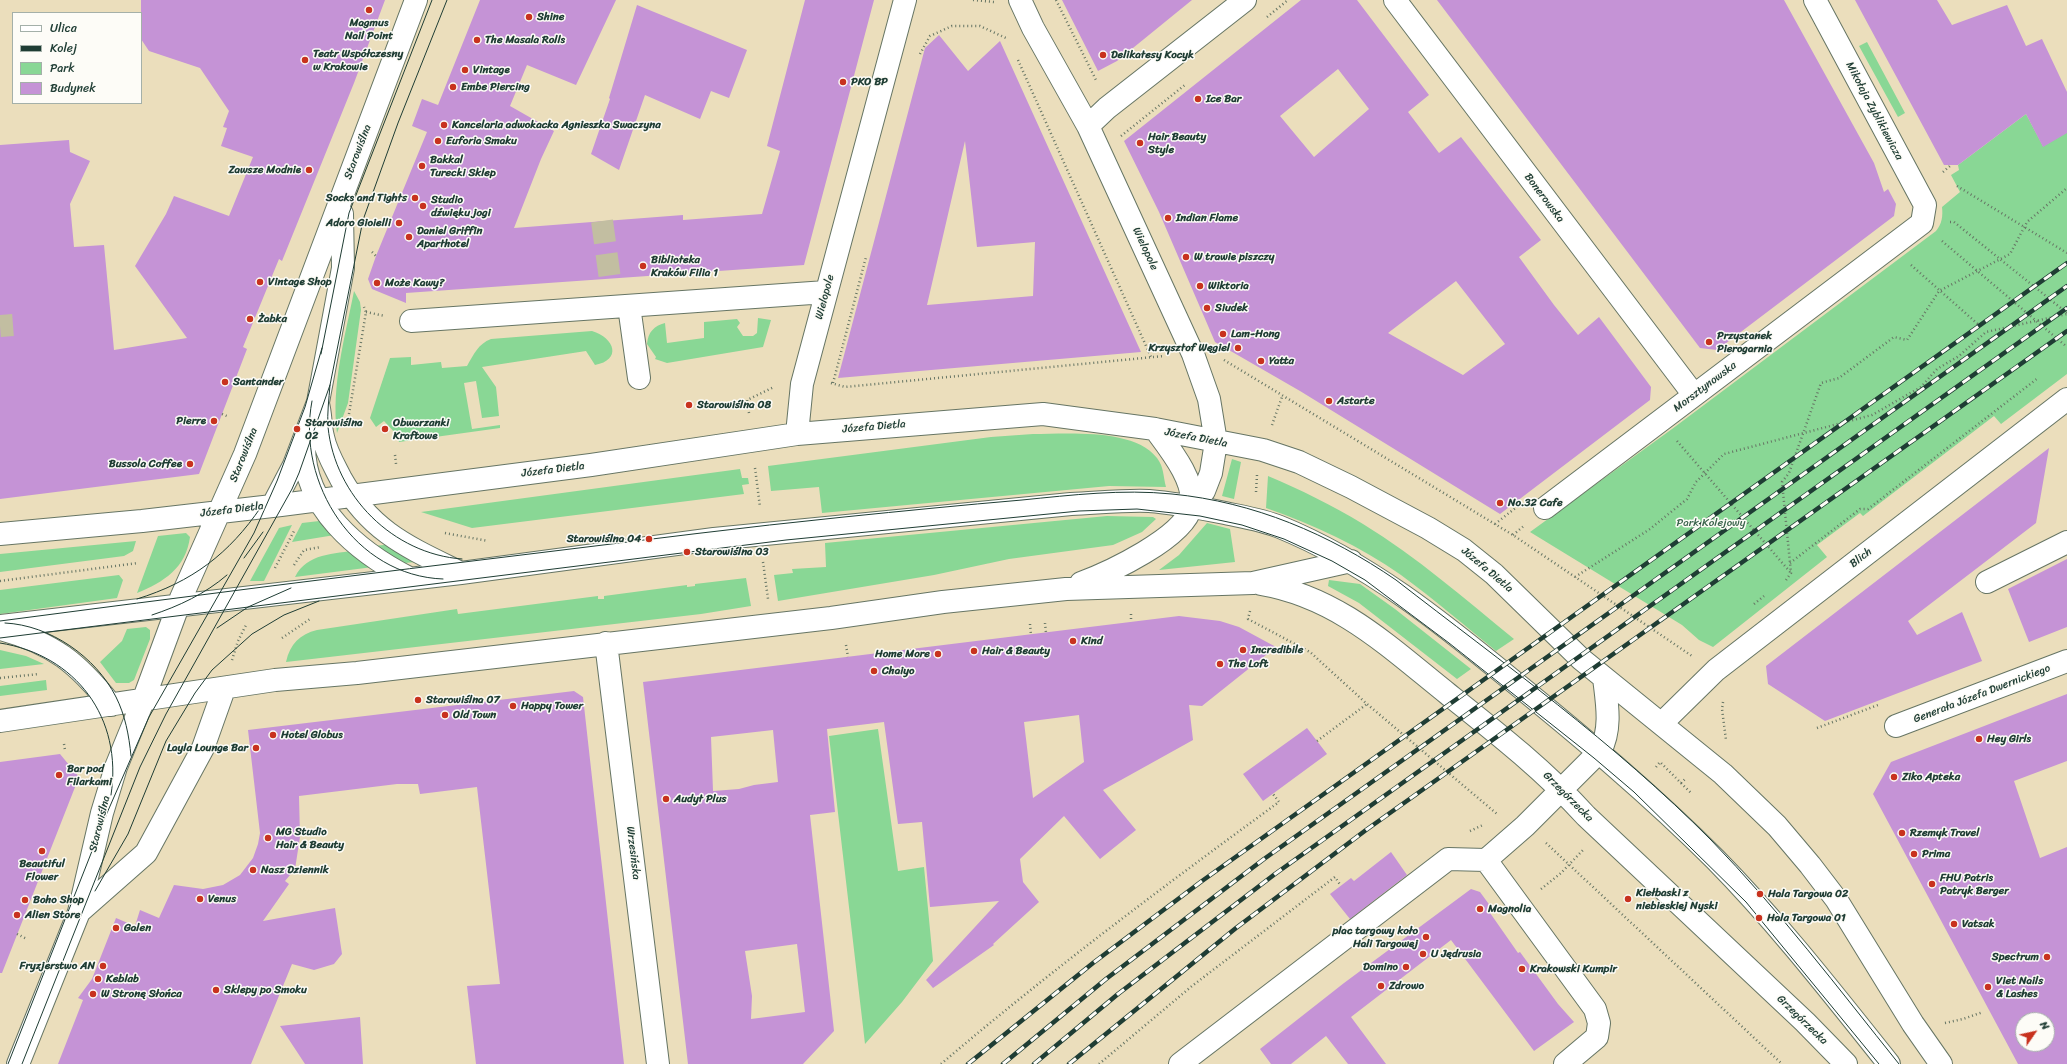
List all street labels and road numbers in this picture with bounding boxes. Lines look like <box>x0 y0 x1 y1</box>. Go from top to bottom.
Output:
street label: Mikołaja Zyblikiewicza <box>1843 60 1905 162</box>
street label: Starowiślna <box>342 123 374 181</box>
street label: Bonerowska <box>1521 171 1567 225</box>
street label: Wielopole <box>1129 225 1161 273</box>
street label: Wielopole <box>813 273 837 321</box>
street label: Morsztynowska <box>1671 359 1739 415</box>
street label: Józefa Dietla <box>842 418 906 436</box>
street label: Józefa Dietla <box>1164 425 1228 451</box>
street label: Starowiślna <box>227 426 261 484</box>
street label: Józefa Dietla <box>521 460 585 480</box>
street label: Józefa Dietla <box>200 500 264 520</box>
street label: Józefa Dietla <box>1458 545 1516 595</box>
street label: Blich <box>1847 545 1875 571</box>
street label: Generała Józefa Dwernickiego <box>1912 662 2052 726</box>
street label: Grzegórzecka <box>1540 769 1596 825</box>
street label: Starowiślna <box>87 794 113 854</box>
street label: Wrzesińska <box>623 826 643 880</box>
street label: Grzegórzecka <box>1774 992 1830 1048</box>

